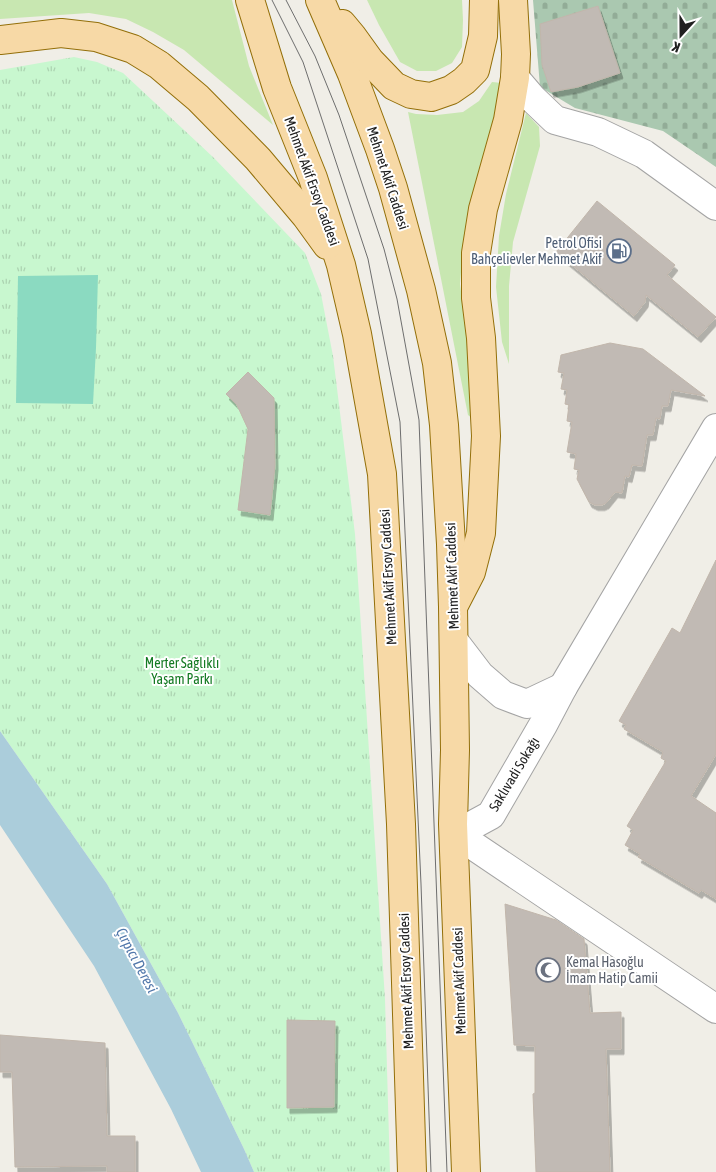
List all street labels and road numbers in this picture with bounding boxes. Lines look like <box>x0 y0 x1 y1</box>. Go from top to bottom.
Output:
street label: Mehmet Akif Ersoy Caddesi <box>281 114 343 248</box>
street label: Mehmet Akif Caddesi <box>364 125 412 231</box>
street label: Mehmet Akif Ersoy Caddesi <box>376 509 400 645</box>
street label: Mehmet Akif Caddesi <box>442 522 462 630</box>
street label: Saklıvadi Sokağı <box>486 734 542 814</box>
street label: Mehmet Akif Ersoy Caddesi <box>396 913 416 1049</box>
street label: Mehmet Akif Caddesi <box>449 927 469 1035</box>

